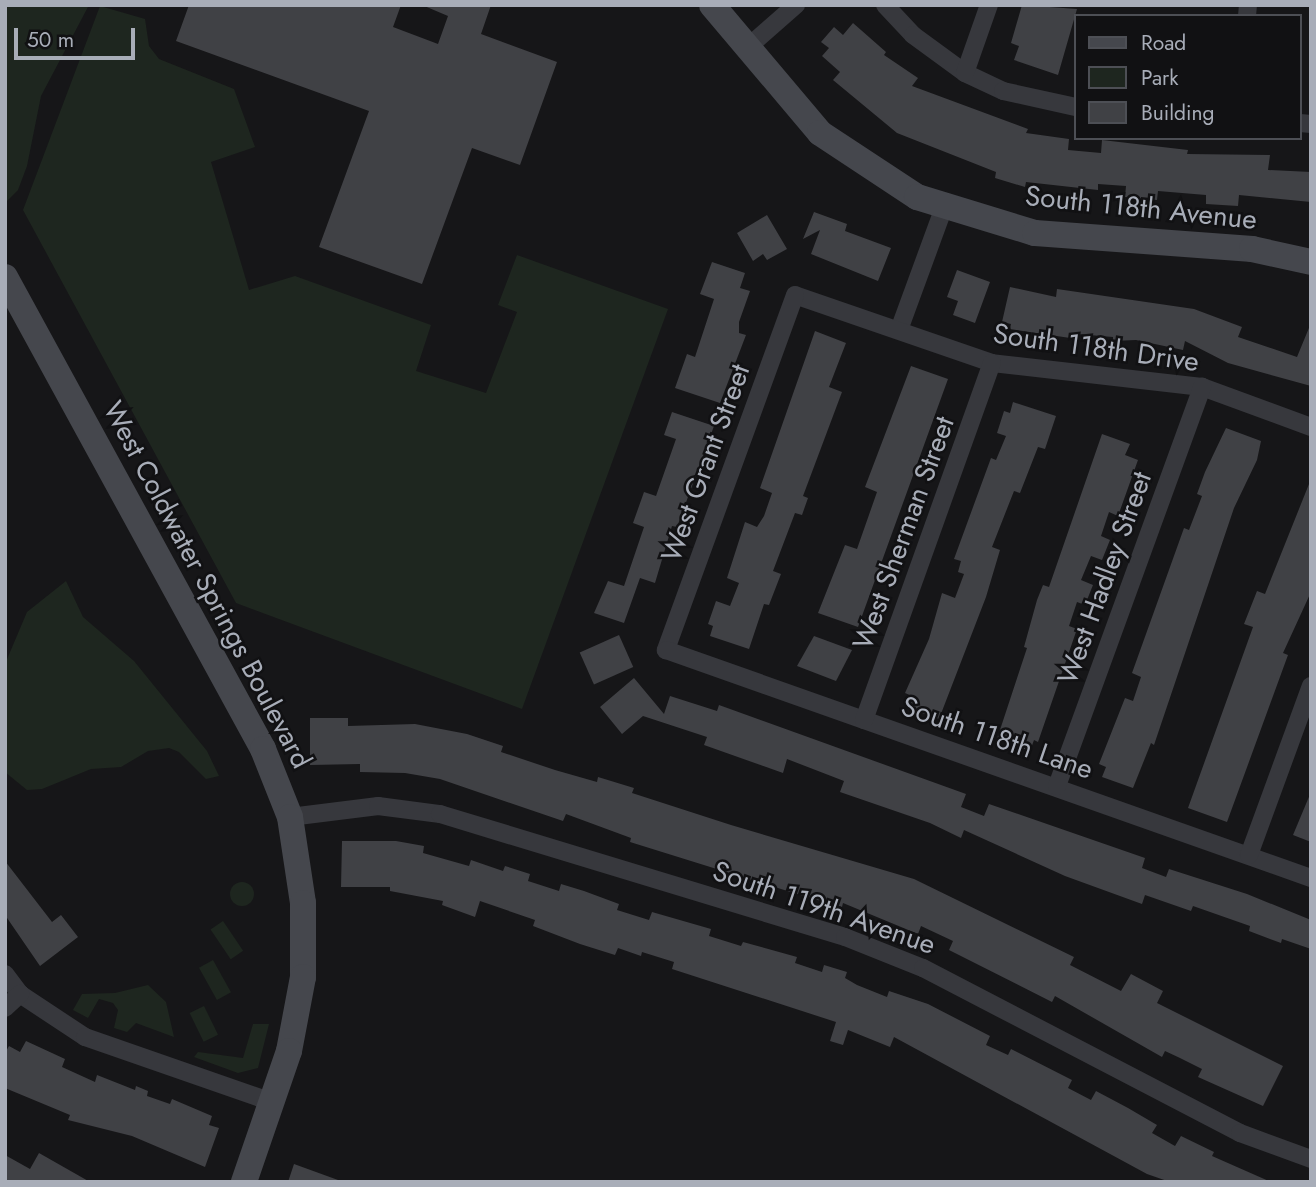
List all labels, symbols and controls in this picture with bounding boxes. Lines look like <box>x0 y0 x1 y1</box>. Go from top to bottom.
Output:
scale bar <box>18 14 138 58</box>
legend <box>1074 14 1302 140</box>
text: 50 m <box>27 25 74 55</box>
text: Road <box>1141 28 1186 58</box>
text: Park <box>1141 63 1178 93</box>
text: Building <box>1141 98 1214 128</box>
street label: South 118th Avenue <box>1024 179 1258 237</box>
street label: South 118th Drive <box>991 317 1201 379</box>
street label: West Grant Street <box>655 360 757 566</box>
street label: West Coldwater Springs Boulevard <box>96 396 318 774</box>
street label: West Sherman Street <box>846 412 962 654</box>
street label: West Hadley Street <box>1051 467 1159 689</box>
street label: South 118th Lane <box>897 689 1097 787</box>
street label: South 119th Avenue <box>708 854 940 962</box>

